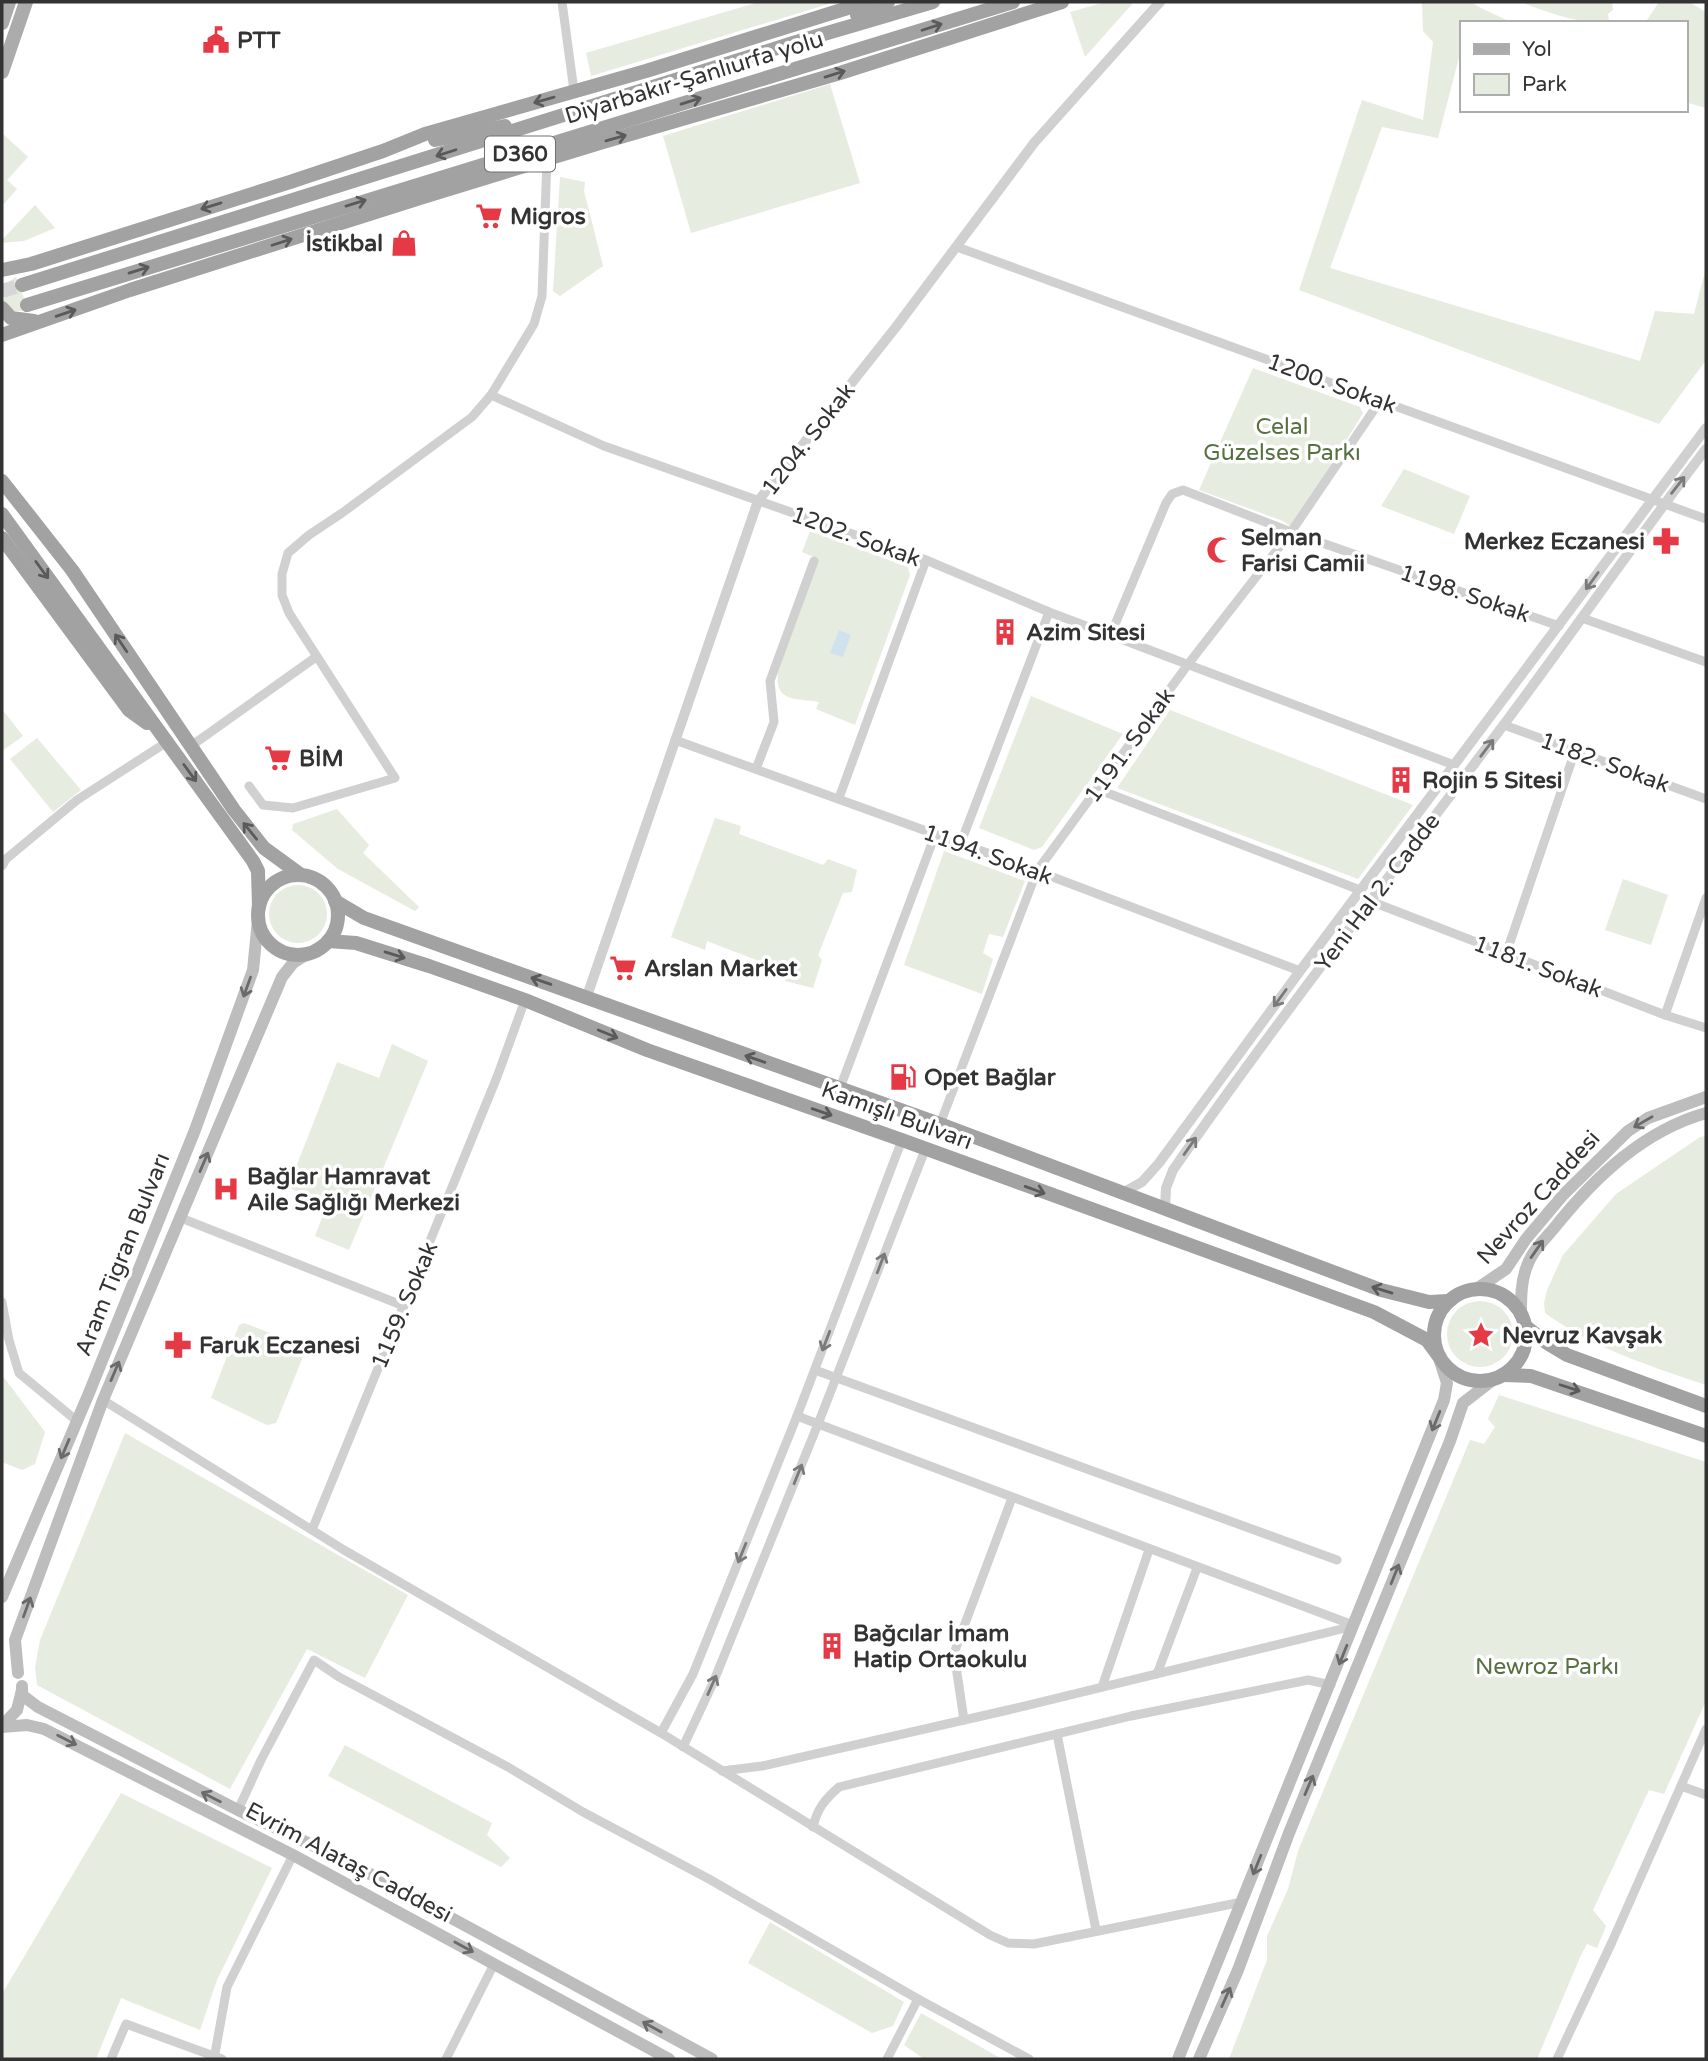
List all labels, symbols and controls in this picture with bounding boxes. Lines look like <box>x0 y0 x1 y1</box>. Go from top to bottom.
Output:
one-way arrow <box>921 20 943 33</box>
legend <box>1460 21 1687 112</box>
public building icon: PTT <box>201 25 231 55</box>
street label: Diyarbakır-Şanlıurfa yolu <box>562 25 827 131</box>
place label: PTT <box>237 27 281 55</box>
text: Yol <box>1522 37 1552 62</box>
one-way arrow <box>824 67 846 80</box>
text: Park <box>1522 72 1567 97</box>
one-way arrow <box>680 94 702 107</box>
one-way arrow <box>533 95 555 108</box>
one-way arrow <box>605 131 627 144</box>
road number: D360 <box>485 136 555 172</box>
one-way arrow <box>436 147 458 160</box>
one-way arrow <box>345 195 367 208</box>
one-way arrow <box>200 201 222 214</box>
supermarket icon: Migros <box>474 201 504 231</box>
place label: Migros <box>510 203 586 231</box>
shop icon: İstikbal <box>389 228 419 258</box>
place label: İstikbal <box>306 230 383 258</box>
one-way arrow <box>271 235 293 247</box>
one-way arrow <box>128 263 150 276</box>
one-way arrow <box>55 306 77 318</box>
street label: 1200. Sokak <box>1263 348 1400 420</box>
street label: 1204. Sokak <box>756 378 862 502</box>
park label: Celal Güzelses Parkı <box>1203 413 1361 467</box>
one-way arrow <box>1671 476 1686 494</box>
street label: 1202. Sokak <box>787 501 924 573</box>
place label: Selman Farisi Camii <box>1241 524 1365 578</box>
pharmacy icon: Merkez Eczanesi <box>1651 526 1681 556</box>
place label: Merkez Eczanesi <box>1464 528 1645 556</box>
mosque icon: Selman Farisi Camii <box>1205 535 1235 565</box>
street label: 1198. Sokak <box>1396 559 1533 629</box>
one-way arrow <box>34 560 49 579</box>
one-way arrow <box>1585 571 1600 590</box>
building icon: Azim Sitesi <box>990 617 1020 647</box>
place label: Azim Sitesi <box>1026 619 1146 647</box>
one-way arrow <box>114 634 128 654</box>
street label: 1191. Sokak <box>1079 682 1181 809</box>
street label: 1182. Sokak <box>1536 727 1673 799</box>
one-way arrow <box>1479 739 1494 758</box>
supermarket icon: BİM <box>263 743 293 773</box>
place label: BİM <box>299 745 344 773</box>
one-way arrow <box>183 763 197 782</box>
building icon: Rojin 5 Sitesi <box>1386 765 1416 795</box>
place label: Rojin 5 Sitesi <box>1422 767 1562 795</box>
street label: Yeni Hal 2. Cadde <box>1309 808 1446 977</box>
street label: 1194. Sokak <box>919 819 1056 891</box>
one-way arrow <box>243 822 258 840</box>
street label: 1181. Sokak <box>1469 930 1606 1004</box>
one-way arrow <box>383 950 405 963</box>
supermarket icon: Arslan Market <box>608 953 638 983</box>
place label: Arslan Market <box>644 955 798 983</box>
one-way arrow <box>531 974 553 986</box>
one-way arrow <box>240 976 252 998</box>
one-way arrow <box>1273 988 1287 1007</box>
one-way arrow <box>596 1029 618 1042</box>
one-way arrow <box>744 1052 766 1064</box>
fuel station icon: Opet Bağlar <box>888 1062 918 1092</box>
place label: Opet Bağlar <box>924 1064 1057 1092</box>
street label: Kamışlı Bulvarı <box>817 1076 976 1156</box>
one-way arrow <box>810 1107 832 1119</box>
one-way arrow <box>1633 1115 1653 1129</box>
street label: Nevroz Caddesi <box>1471 1125 1606 1271</box>
one-way arrow <box>1183 1137 1197 1156</box>
street label: Aram Tigran Bulvarı <box>69 1149 176 1360</box>
one-way arrow <box>199 1151 212 1173</box>
place label: Bağlar Hamravat Aile Sağlığı Merkezi <box>247 1163 460 1217</box>
hospital icon: Bağlar Hamravat Aile Sağlığı Merkezi <box>211 1174 241 1204</box>
one-way arrow <box>1024 1184 1046 1197</box>
street label: 1159. Sokak <box>366 1237 444 1373</box>
one-way arrow <box>1530 1240 1544 1259</box>
one-way arrow <box>876 1252 889 1274</box>
one-way arrow <box>1371 1282 1393 1295</box>
place icon: Nevruz Kavşak <box>1466 1320 1496 1350</box>
place label: Nevruz Kavşak <box>1502 1322 1663 1350</box>
pharmacy icon: Faruk Eczanesi <box>163 1330 193 1360</box>
one-way arrow <box>818 1330 831 1352</box>
place label: Faruk Eczanesi <box>199 1332 360 1360</box>
one-way arrow <box>110 1361 123 1382</box>
one-way arrow <box>1559 1383 1581 1396</box>
one-way arrow <box>1429 1409 1442 1431</box>
one-way arrow <box>58 1438 71 1460</box>
one-way arrow <box>792 1464 805 1485</box>
one-way arrow <box>735 1541 748 1563</box>
one-way arrow <box>1390 1564 1403 1586</box>
one-way arrow <box>22 1597 34 1619</box>
place label: Bağcılar İmam Hatip Ortaokulu <box>853 1620 1027 1674</box>
building icon: Bağcılar İmam Hatip Ortaokulu <box>817 1631 847 1661</box>
one-way arrow <box>1336 1643 1349 1665</box>
park label: Newroz Parkı <box>1475 1653 1619 1681</box>
one-way arrow <box>706 1675 719 1696</box>
one-way arrow <box>56 1734 77 1748</box>
one-way arrow <box>1303 1775 1316 1796</box>
one-way arrow <box>202 1789 222 1803</box>
street label: Evrim Alataş Caddesi <box>240 1797 457 1929</box>
one-way arrow <box>1250 1854 1263 1876</box>
one-way arrow <box>453 1941 474 1955</box>
one-way arrow <box>1220 1986 1233 2008</box>
one-way arrow <box>642 2020 662 2034</box>

